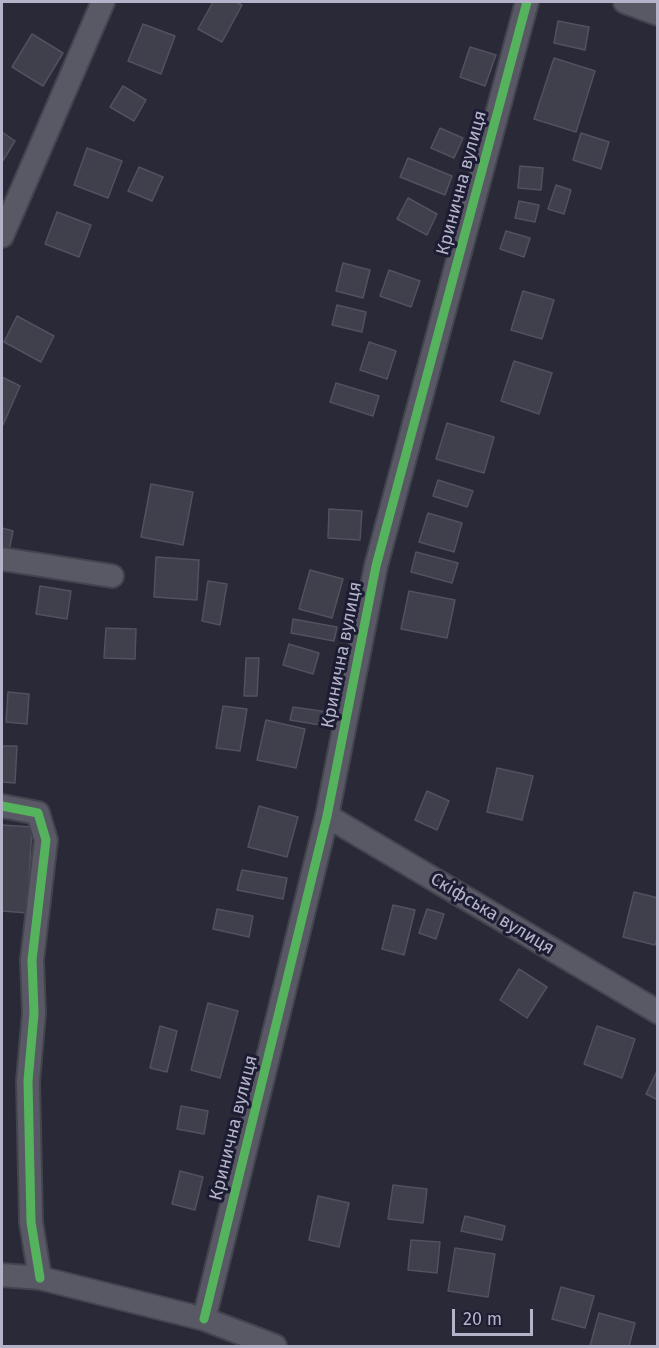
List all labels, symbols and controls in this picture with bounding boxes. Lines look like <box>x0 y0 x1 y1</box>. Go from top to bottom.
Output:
street label: Кринична вулиця <box>432 108 492 258</box>
street label: Кринична вулиця <box>317 580 367 730</box>
street label: Скіфська вулиця <box>426 869 558 959</box>
street label: Кринична вулиця <box>206 1053 262 1203</box>
scale bar <box>455 1297 536 1335</box>
text: 20 m <box>463 1308 502 1330</box>

